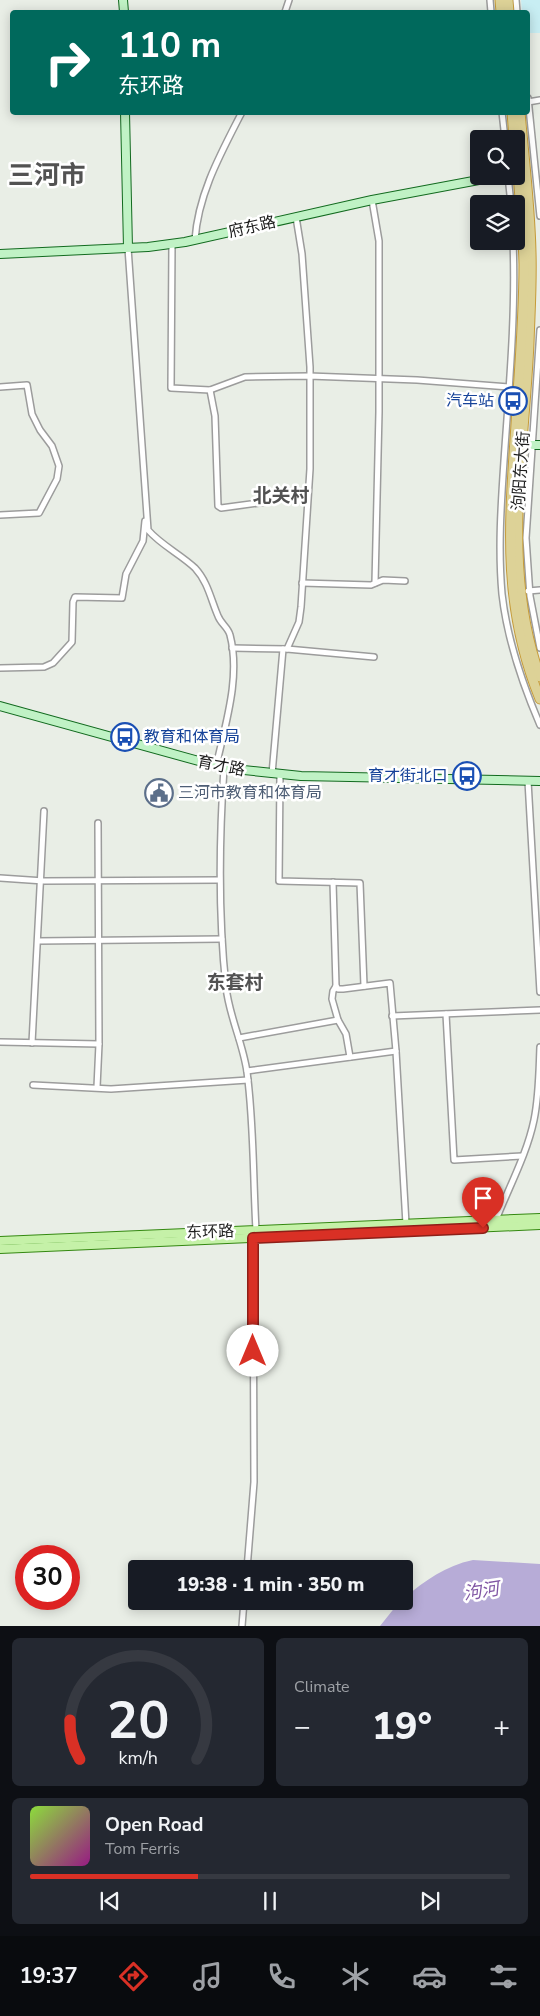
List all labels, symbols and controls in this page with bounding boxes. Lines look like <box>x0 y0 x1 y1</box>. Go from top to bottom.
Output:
text: 110 m <box>118 22 221 69</box>
icon: right <box>35 30 100 95</box>
text: 东环路 <box>118 71 184 101</box>
map controls <box>470 130 525 250</box>
button: search <box>470 130 525 185</box>
district label: 三河市 <box>8 158 86 193</box>
button: layers <box>470 195 525 250</box>
street label: 府东路 <box>226 211 278 243</box>
bus stop icon: 汽车站 <box>498 386 528 416</box>
place label: 汽车站 <box>446 390 494 412</box>
street label: 泃阳东大街 <box>507 430 535 512</box>
district label: 北关村 <box>252 483 310 509</box>
bus stop icon: 教育和体育局 <box>110 722 140 752</box>
place label: 教育和体育局 <box>144 726 240 748</box>
street label: 育才路 <box>195 751 247 781</box>
bus stop icon: 育才街北口 <box>452 761 482 791</box>
place label: 育才街北口 <box>368 765 448 787</box>
public building icon: 三河市教育和体育局 <box>144 778 174 808</box>
place label: 三河市教育和体育局 <box>178 782 322 804</box>
district label: 东套村 <box>206 970 264 996</box>
pin <box>462 1177 504 1228</box>
icon: arrive <box>469 1184 497 1212</box>
street label: 东环路 <box>186 1220 234 1244</box>
position arrow <box>226 1324 278 1376</box>
speed limit sign: 30 <box>15 1545 80 1610</box>
text: 19:38 · 1 min · 350 m <box>177 1572 364 1598</box>
water label: 泃河 <box>461 1576 504 1606</box>
text: Climate <box>294 1676 349 1698</box>
text: 20 <box>107 1685 169 1756</box>
text: 19° <box>372 1701 432 1752</box>
text: − <box>294 1708 311 1746</box>
text: + <box>493 1708 510 1746</box>
text: km/h <box>118 1746 158 1770</box>
text: Open Road <box>105 1812 203 1838</box>
text: Tom Ferris <box>105 1838 180 1860</box>
icon: previous <box>96 1887 124 1915</box>
icon: pause <box>256 1887 284 1915</box>
icon: next <box>416 1887 444 1915</box>
icon: directions <box>116 1959 151 1994</box>
icon: music <box>190 1959 225 1994</box>
icon: phone <box>264 1959 299 1994</box>
icon: climate <box>338 1959 373 1994</box>
icon: car <box>412 1959 447 1994</box>
icon: filters <box>486 1959 521 1994</box>
text: 19:37 <box>19 1961 78 1991</box>

